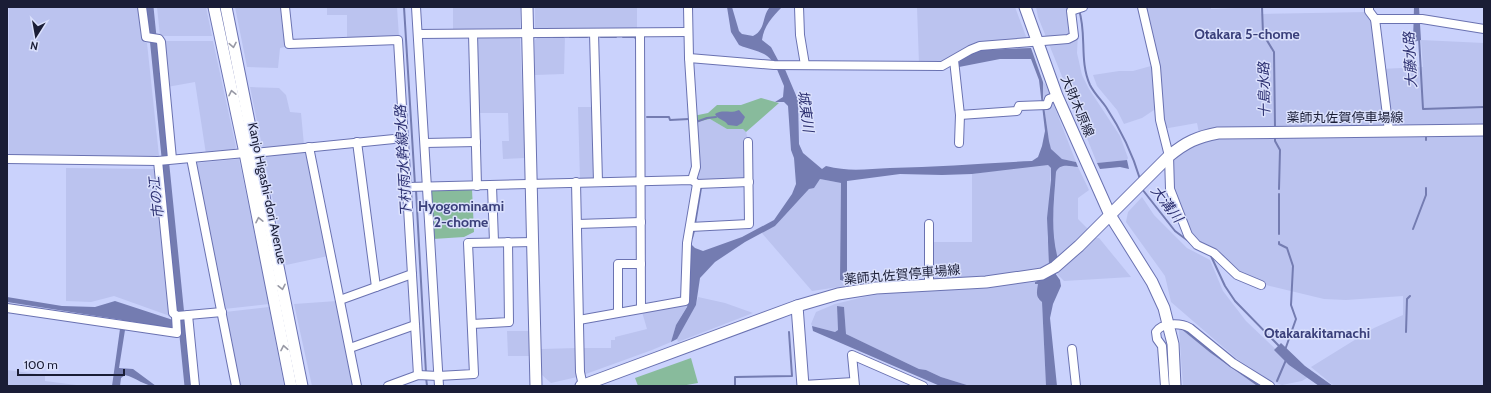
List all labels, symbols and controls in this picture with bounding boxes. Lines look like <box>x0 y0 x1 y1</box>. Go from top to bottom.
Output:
north arrow <box>16 16 56 56</box>
district label: Otakara 5-chome <box>1194 25 1300 43</box>
water label: 大藤水路 <box>1399 31 1420 88</box>
text: N <box>29 38 39 53</box>
one-way arrow <box>229 42 237 48</box>
water label: 十島水路 <box>1254 61 1273 118</box>
street label: 大財木原線 <box>1058 73 1098 139</box>
water label: 城東川 <box>794 89 818 135</box>
one-way arrow <box>229 90 237 96</box>
water label: 下村雨水幹線水路 <box>391 104 415 217</box>
street label: 薬師丸佐賀停車場線 <box>1286 109 1404 125</box>
street label: Kanjo Higashi-dori Avenue <box>244 121 291 266</box>
water label: 市の江 <box>145 174 167 220</box>
water label: 大溝川 <box>1147 182 1188 228</box>
district label: Hyogominami 2-chome <box>418 197 504 231</box>
one-way arrow <box>255 217 264 223</box>
street label: 薬師丸佐賀停車場線 <box>843 261 961 287</box>
one-way arrow <box>277 284 285 291</box>
district label: Otakarakitamachi <box>1264 324 1370 342</box>
one-way arrow <box>280 345 289 351</box>
scale bar <box>18 351 124 377</box>
text: 100 m <box>24 357 58 372</box>

